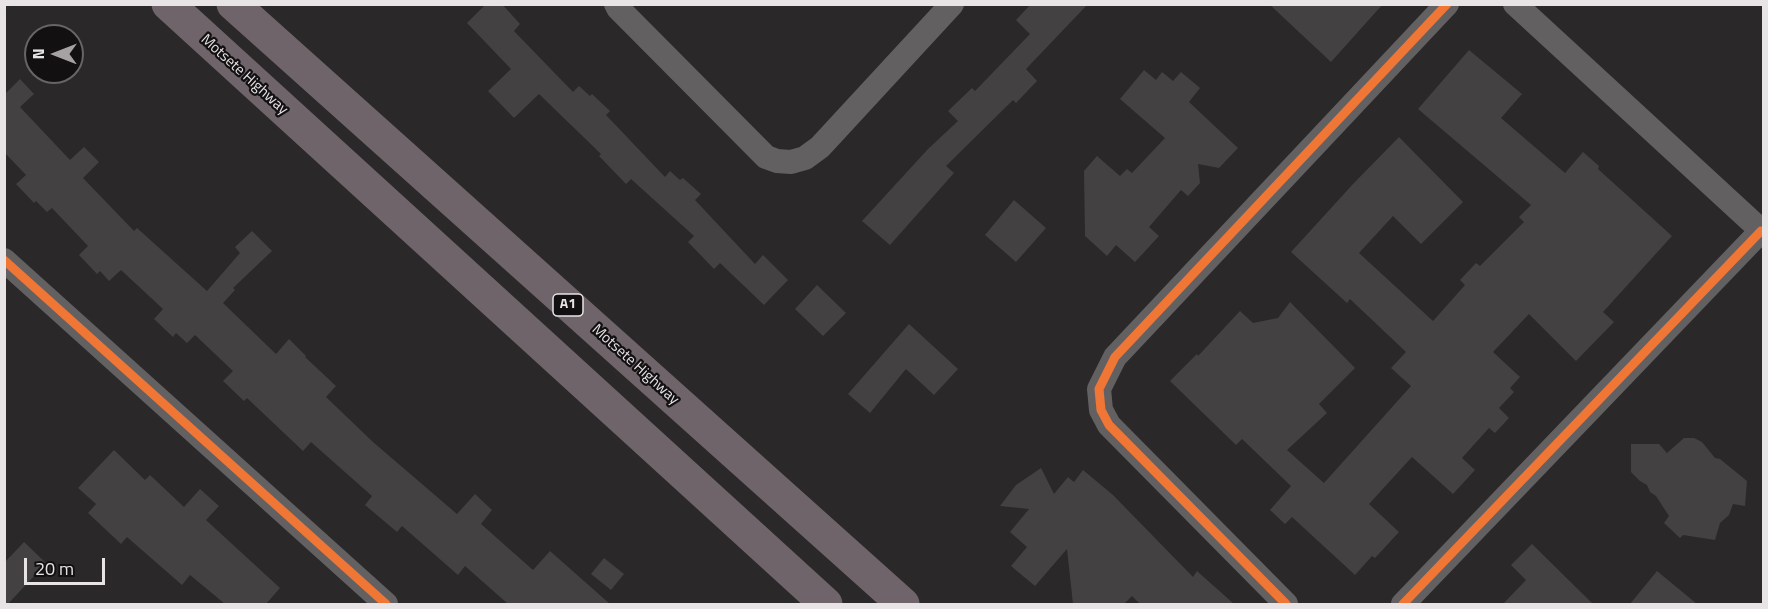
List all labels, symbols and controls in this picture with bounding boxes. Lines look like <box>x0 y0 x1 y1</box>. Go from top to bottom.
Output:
north arrow <box>24 24 84 84</box>
street label: Motsete Highway <box>197 31 291 119</box>
text: N <box>26 48 50 60</box>
road number: A1 <box>553 294 583 316</box>
street label: Motsete Highway <box>588 321 682 409</box>
scale bar <box>27 546 108 584</box>
text: 20 m <box>35 555 74 582</box>

